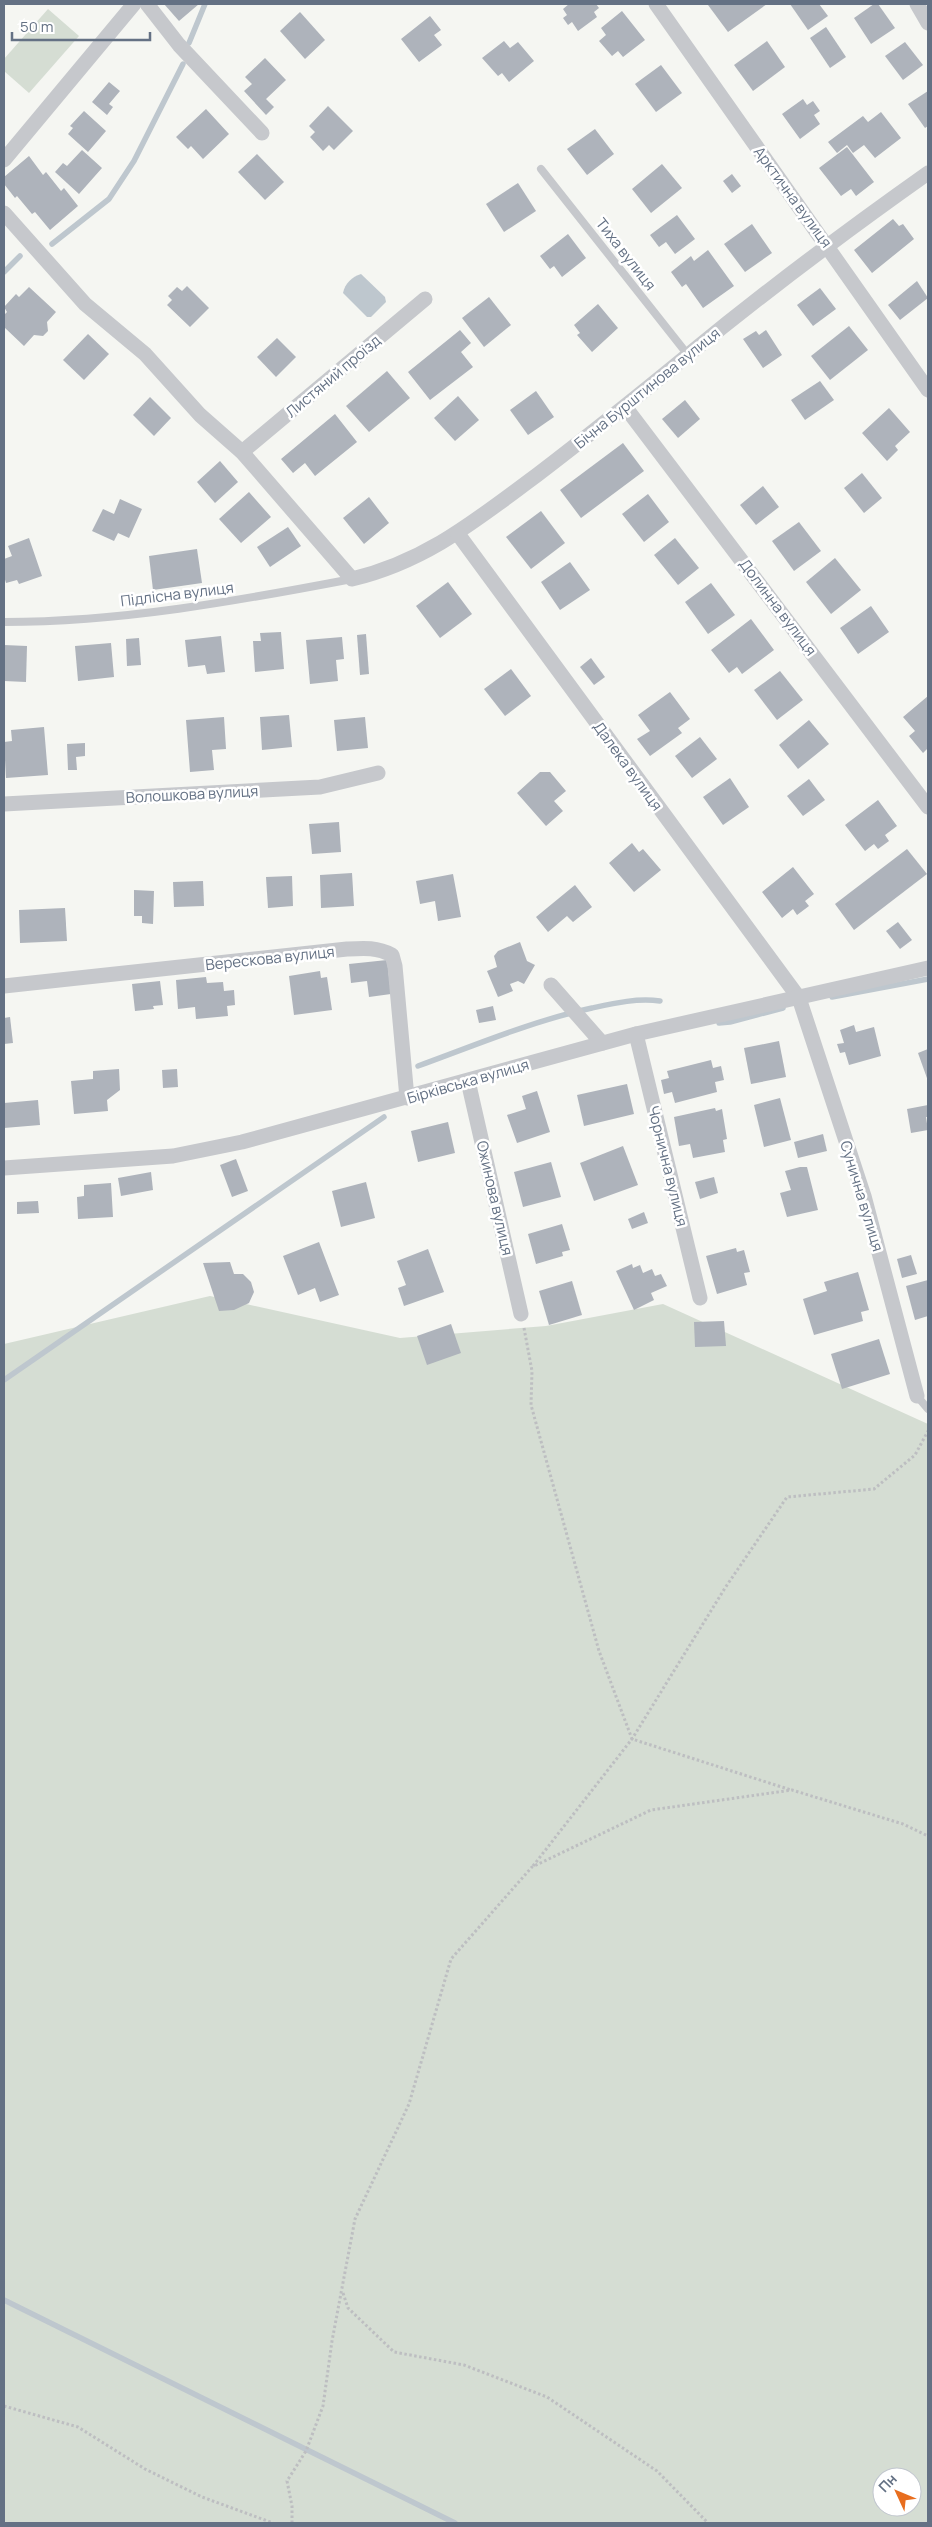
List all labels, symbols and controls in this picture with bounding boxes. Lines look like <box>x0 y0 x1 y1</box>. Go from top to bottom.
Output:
scale bar <box>12 10 150 42</box>
text: 50 m <box>20 16 54 37</box>
street label: Арктична вулиця <box>749 142 837 252</box>
street label: Тиха вулиця <box>591 213 661 295</box>
street label: Бічна Бурштинова вулиця <box>570 323 724 453</box>
street label: Листяний проїзд <box>281 330 385 422</box>
street label: Долинна вулиця <box>735 554 821 660</box>
street label: Підлісна вулиця <box>119 577 235 611</box>
street label: Далека вулиця <box>588 717 668 815</box>
street label: Волошкова вулиця <box>125 780 259 808</box>
street label: Верескова вулиця <box>204 941 336 975</box>
street label: Бірківська вулиця <box>405 1054 531 1108</box>
street label: Чорнична вулиця <box>643 1104 693 1228</box>
street label: Сунична вулиця <box>835 1138 889 1254</box>
street label: Ожинова вулиця <box>472 1139 518 1257</box>
north arrow <box>872 2467 922 2517</box>
text: Пн <box>874 2469 901 2496</box>

